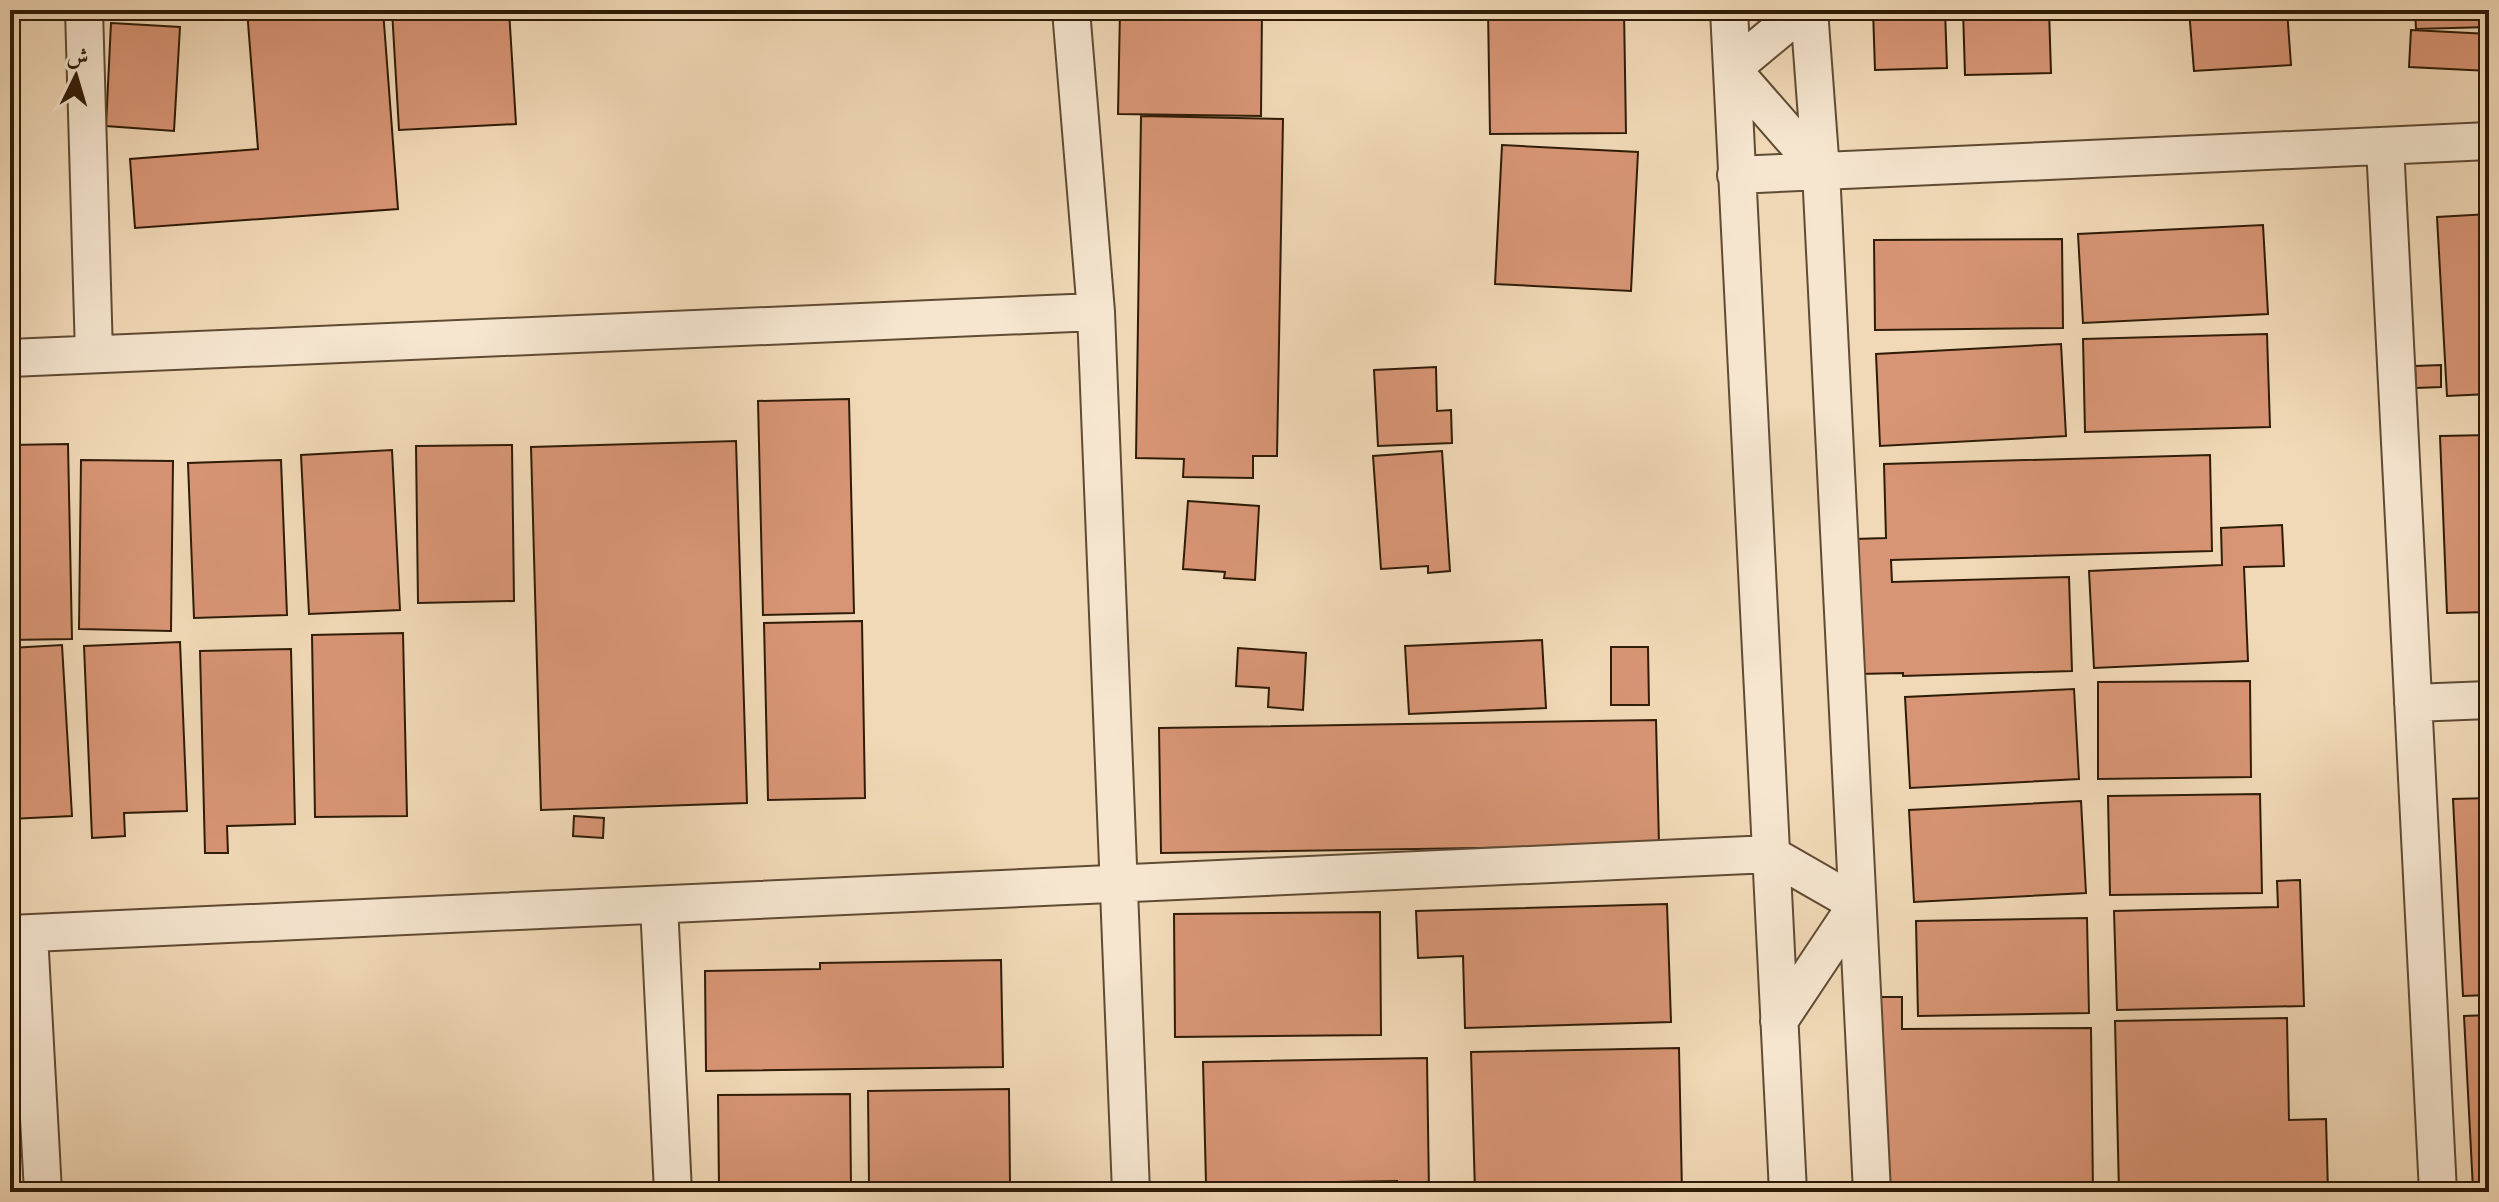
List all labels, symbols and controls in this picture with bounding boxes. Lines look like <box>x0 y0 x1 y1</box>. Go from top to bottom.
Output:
north arrow <box>36 36 116 116</box>
text: ش <box>65 39 90 73</box>

